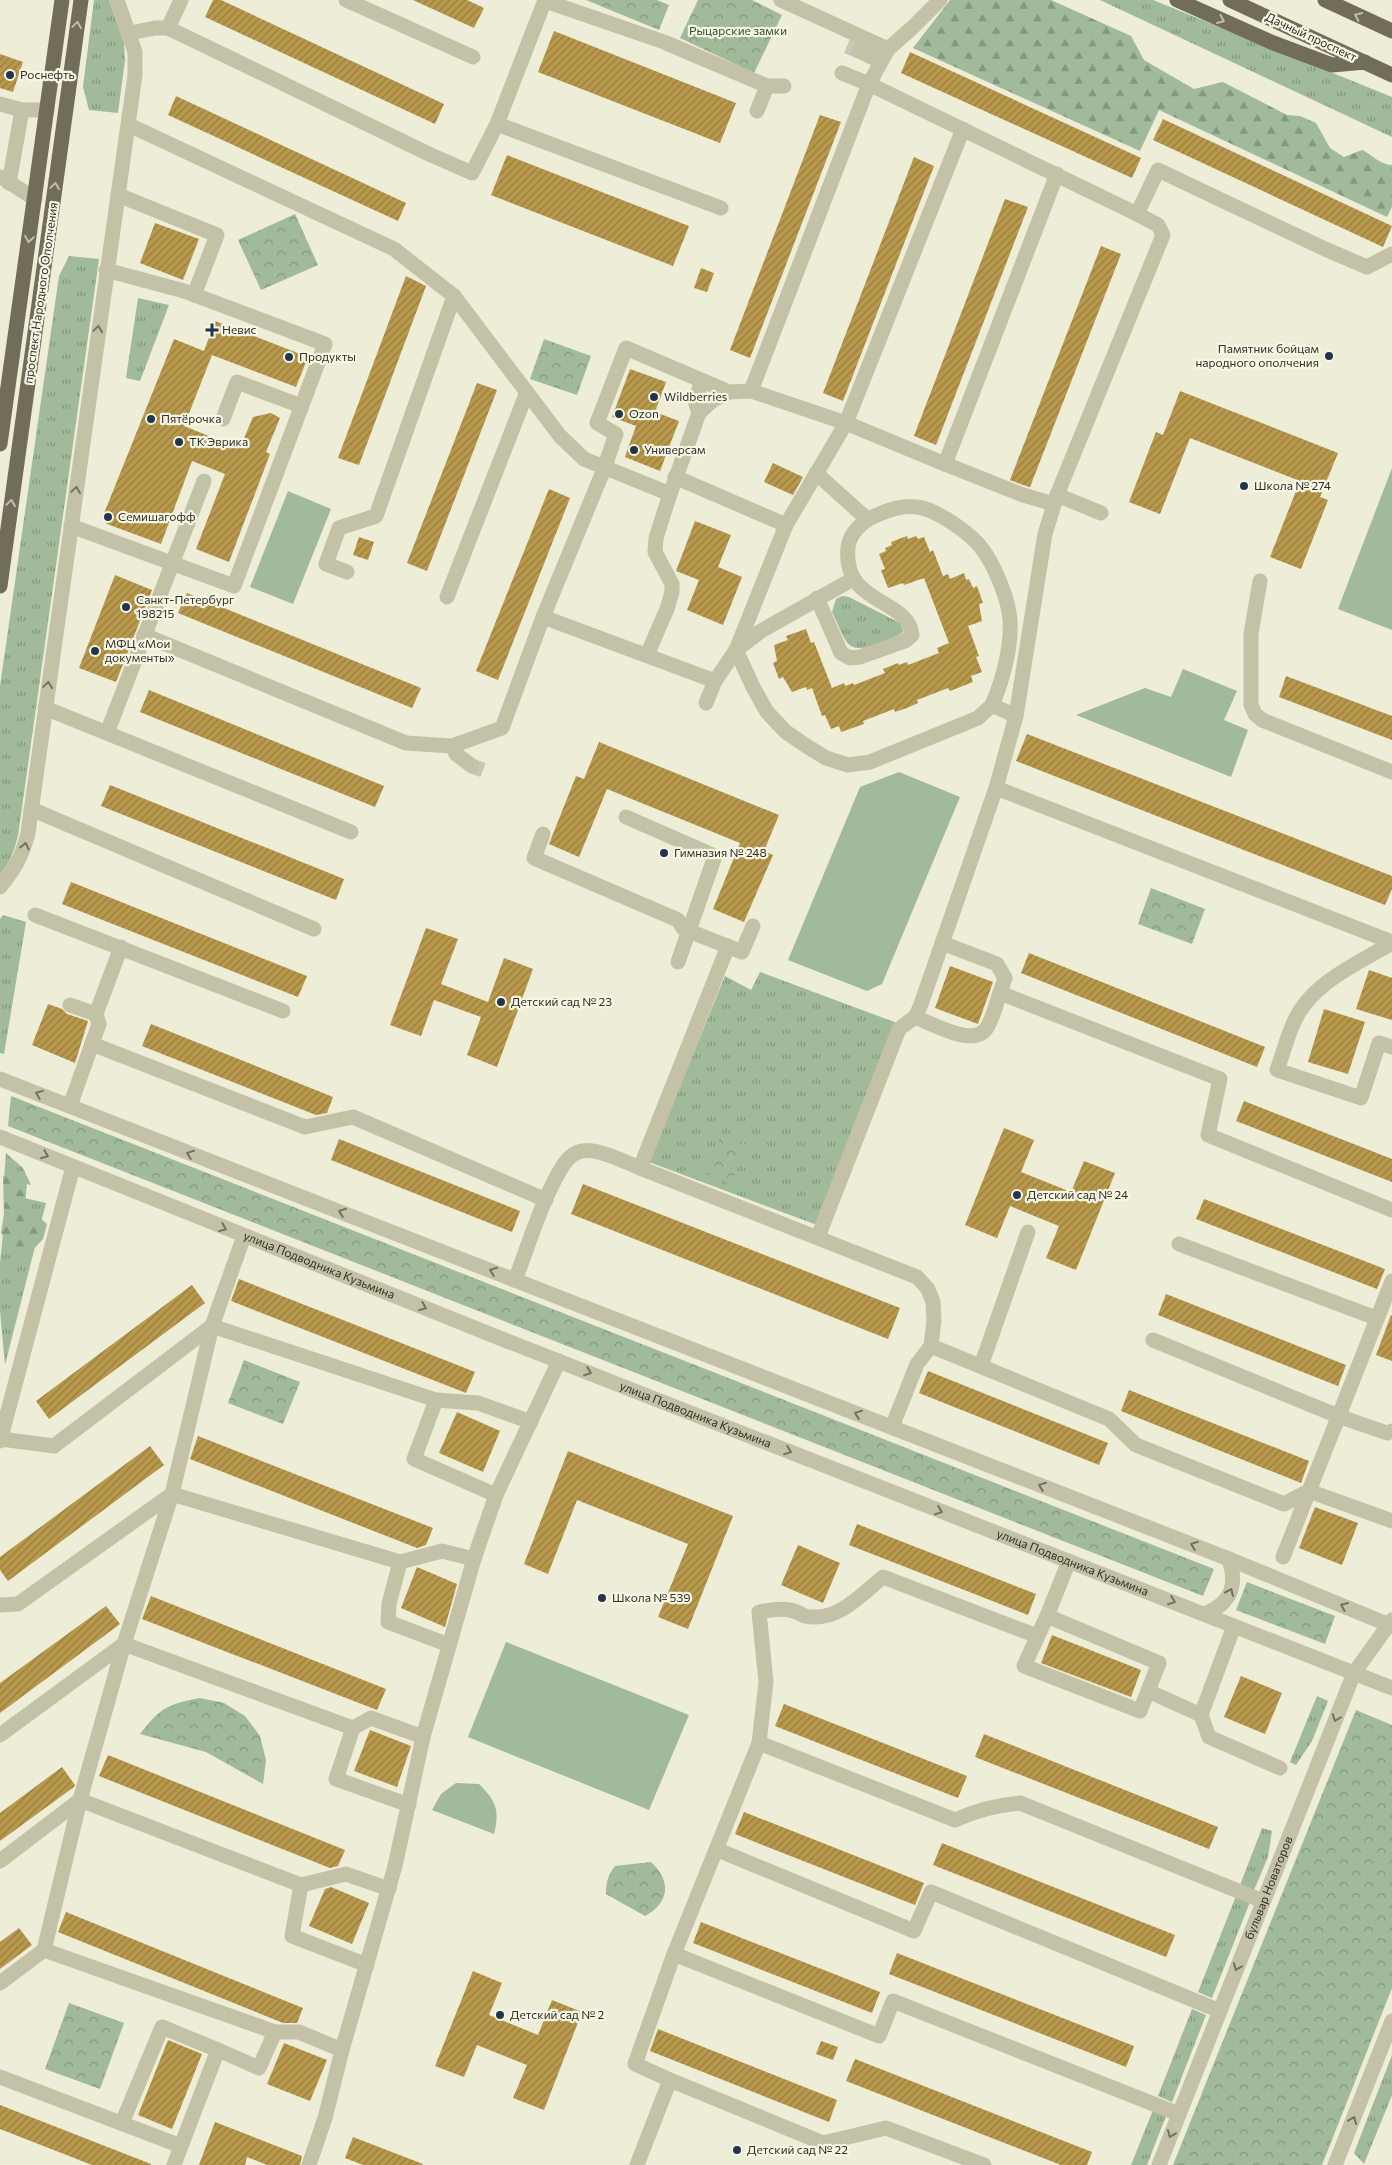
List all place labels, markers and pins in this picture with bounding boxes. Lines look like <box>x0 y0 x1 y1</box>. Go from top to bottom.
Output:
place label: Роснефть <box>20 67 75 81</box>
marker: Роснефть <box>4 69 16 81</box>
place label: Невис <box>222 322 257 336</box>
marker: Невис <box>206 324 218 336</box>
place label: Памятник бойцам народного ополчения <box>1195 341 1319 369</box>
place label: Продукты <box>299 349 356 363</box>
marker: Памятник бойцам народного ополчения <box>1323 350 1335 362</box>
marker: Продукты <box>283 351 295 363</box>
place label: Wildberries <box>664 389 727 403</box>
marker: Wildberries <box>648 391 660 403</box>
place label: Ozon <box>629 406 659 420</box>
marker: Ozon <box>613 408 625 420</box>
place label: Пятёрочка <box>161 411 221 425</box>
marker: Пятёрочка <box>145 413 157 425</box>
place label: ТК Эврика <box>189 434 248 448</box>
marker: ТК Эврика <box>173 436 185 448</box>
place label: Универсам <box>644 442 705 456</box>
marker: Универсам <box>628 444 640 456</box>
place label: Школа № 274 <box>1254 478 1331 492</box>
marker: Школа № 274 <box>1238 480 1250 492</box>
place label: Семишагофф <box>118 509 195 523</box>
marker: Семишагофф <box>102 511 114 523</box>
place label: Санкт-Петербург 198215 <box>136 592 234 620</box>
marker: Санкт-Петербург 198215 <box>120 601 132 613</box>
place label: МФЦ «Мои документы» <box>105 636 175 664</box>
marker: МФЦ «Мои документы» <box>89 645 101 657</box>
place label: Гимназия № 248 <box>674 845 767 859</box>
marker: Гимназия № 248 <box>658 847 670 859</box>
place label: Детский сад № 23 <box>511 994 612 1008</box>
marker: Детский сад № 23 <box>495 996 507 1008</box>
place label: Детский сад № 24 <box>1027 1187 1128 1201</box>
marker: Детский сад № 24 <box>1011 1189 1023 1201</box>
place label: Школа № 539 <box>612 1590 691 1604</box>
marker: Школа № 539 <box>596 1592 608 1604</box>
place label: Детский сад № 2 <box>510 2007 605 2021</box>
marker: Детский сад № 2 <box>494 2009 506 2021</box>
place label: Детский сад № 22 <box>747 2142 848 2156</box>
marker: Детский сад № 22 <box>731 2144 743 2156</box>

